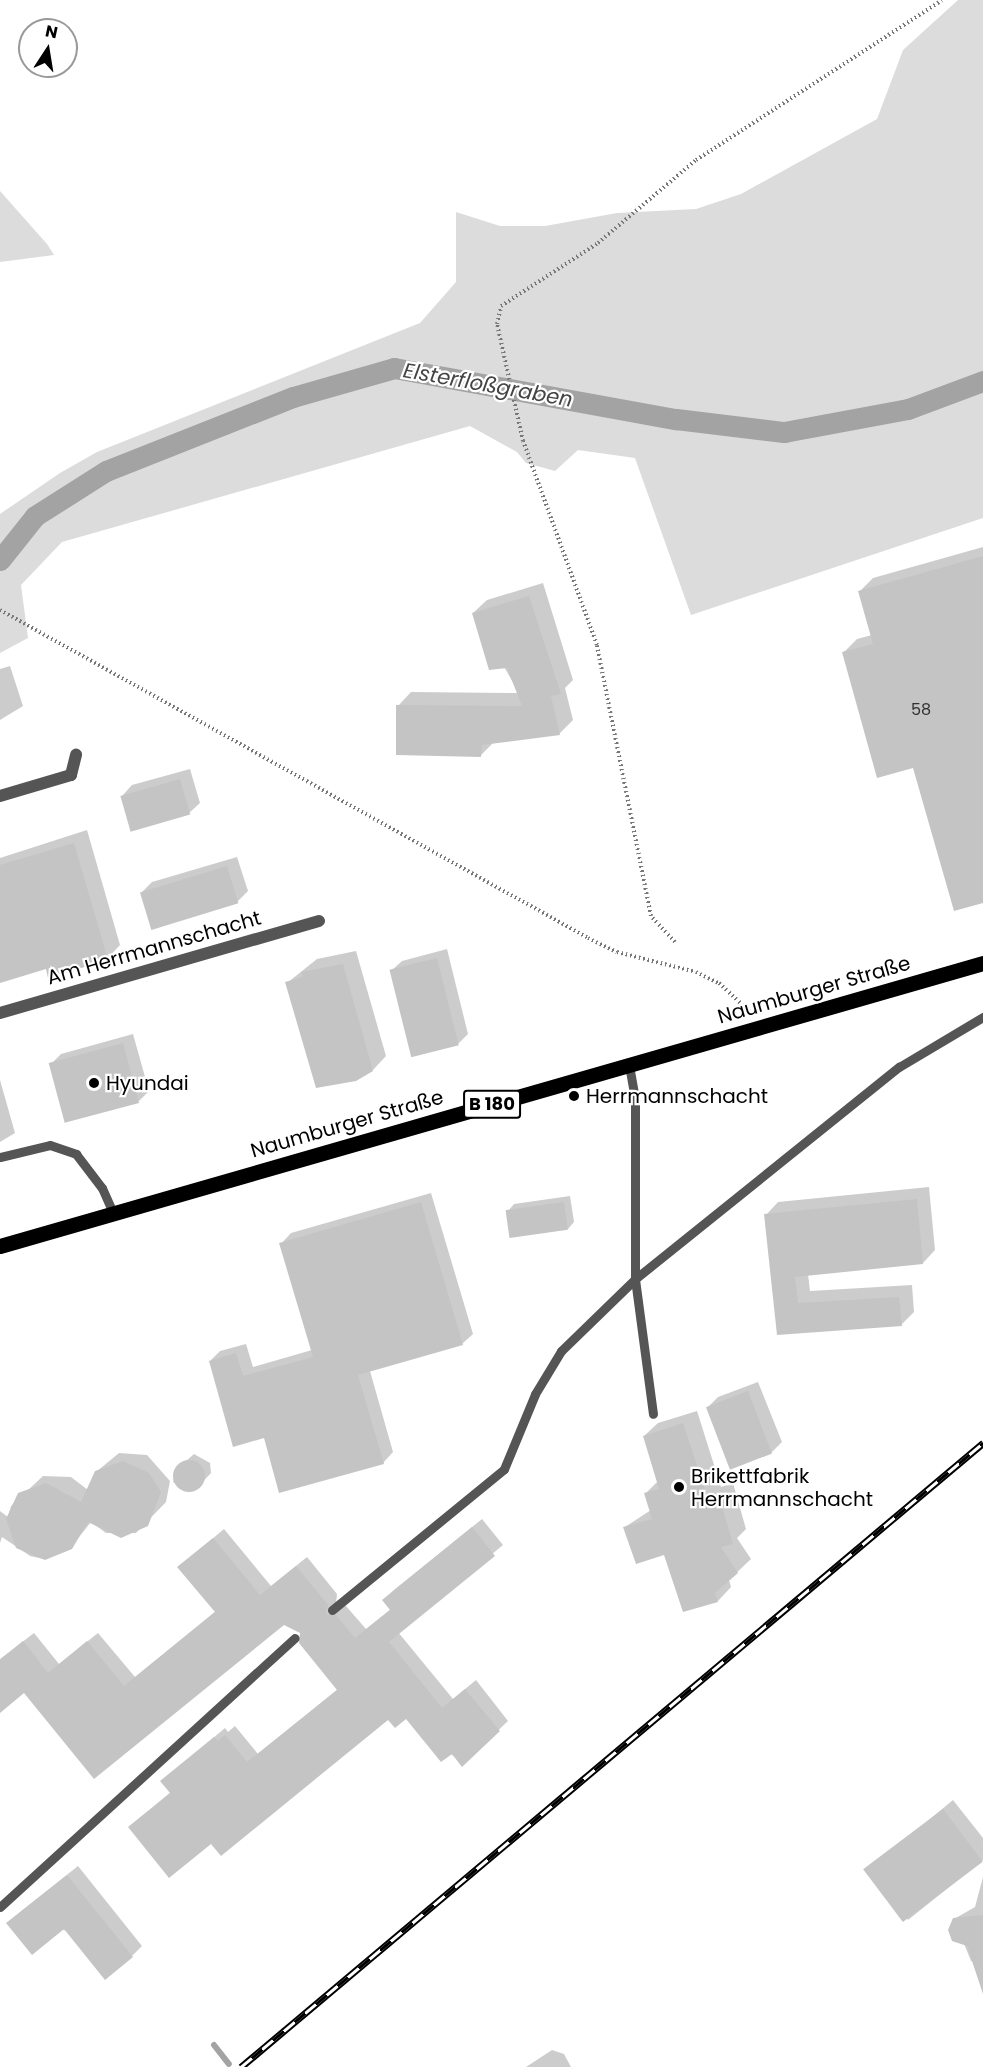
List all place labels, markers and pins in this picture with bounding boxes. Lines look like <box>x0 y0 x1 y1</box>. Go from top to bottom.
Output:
place label: Hyundai <box>106 1071 189 1095</box>
marker: Hyundai <box>87 1076 101 1090</box>
place label: Herrmannschacht <box>586 1084 768 1108</box>
marker: Herrmannschacht <box>567 1089 581 1103</box>
place label: Brikettfabrik Herrmannschacht <box>691 1464 873 1511</box>
marker: Brikettfabrik Herrmannschacht <box>672 1480 686 1494</box>

